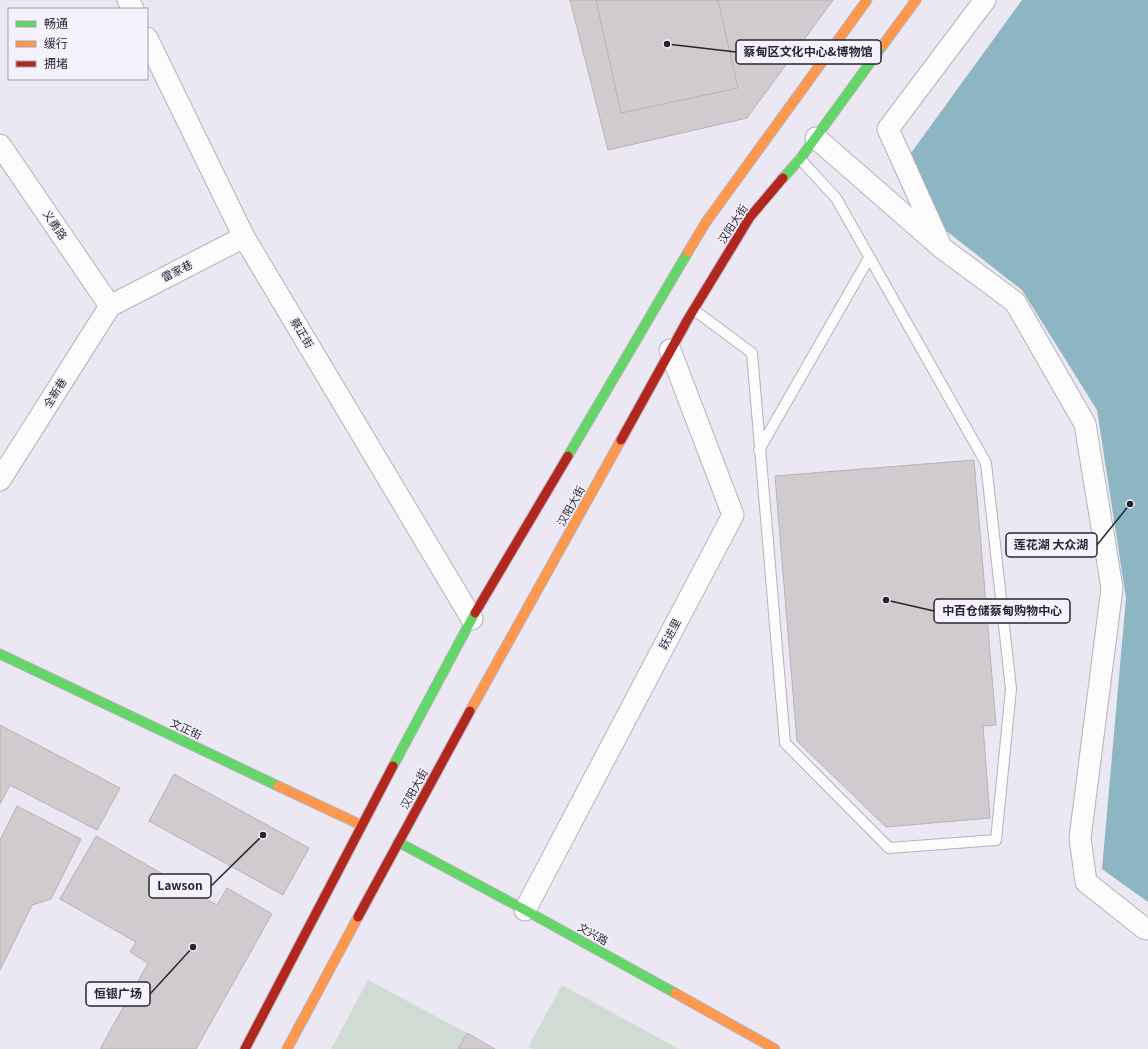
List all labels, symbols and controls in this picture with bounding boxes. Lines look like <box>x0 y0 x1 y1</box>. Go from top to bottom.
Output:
legend <box>8 8 148 80</box>
text: 畅通 <box>44 14 68 31</box>
text: 缓行 <box>44 34 68 51</box>
callout: 蔡甸区文化中心&博物馆 <box>736 40 881 64</box>
text: 蔡甸区文化中心&博物馆 <box>744 42 872 59</box>
text: 拥堵 <box>44 54 68 71</box>
street label: 汉阳大街 <box>713 201 751 246</box>
street label: 义勇路 <box>40 206 72 243</box>
street label: 雷家巷 <box>158 255 195 285</box>
street label: 蔡正街 <box>288 314 318 351</box>
street label: 全新巷 <box>39 374 70 411</box>
street label: 汉阳大街 <box>552 482 588 529</box>
callout: 莲花湖 大众湖 <box>1006 533 1097 557</box>
text: 莲花湖 大众湖 <box>1014 535 1088 552</box>
callout: 中百仓储蔡甸购物中心 <box>934 599 1070 623</box>
text: 中百仓储蔡甸购物中心 <box>942 601 1062 618</box>
street label: 跃进里 <box>654 615 684 652</box>
street label: 文正街 <box>168 714 205 742</box>
street label: 汉阳大街 <box>395 765 431 812</box>
callout: Lawson <box>149 874 211 898</box>
text: Lawson <box>157 876 203 893</box>
street label: 文兴路 <box>575 918 612 948</box>
callout: 恒银广场 <box>86 982 150 1006</box>
text: 恒银广场 <box>94 984 142 1001</box>

